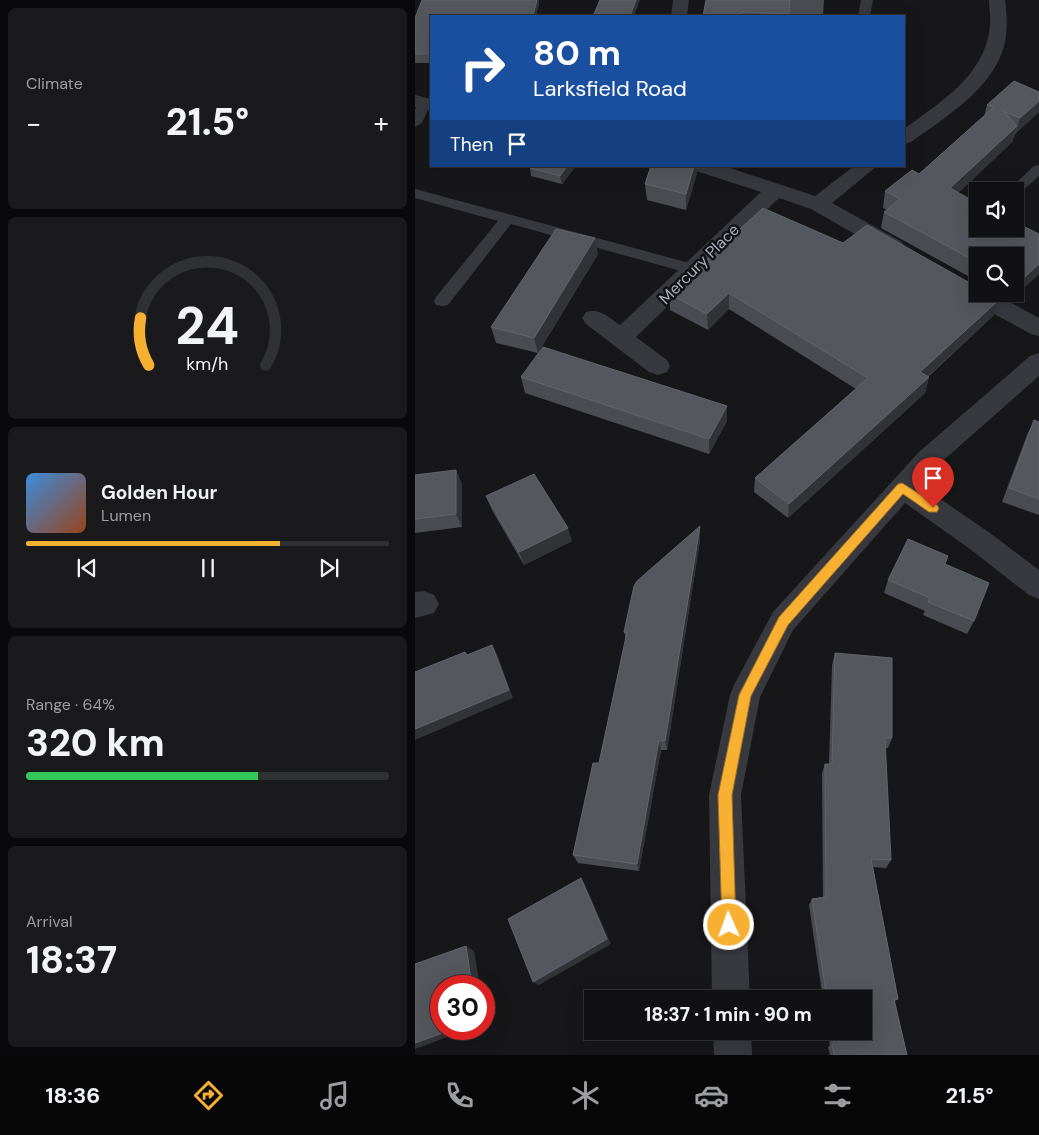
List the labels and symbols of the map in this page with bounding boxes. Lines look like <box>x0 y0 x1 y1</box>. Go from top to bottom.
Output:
street label: Mercury Place <box>654 219 744 309</box>
pin <box>912 457 954 508</box>
position arrow <box>702 898 754 950</box>
speed limit sign: 30 <box>430 975 495 1040</box>

